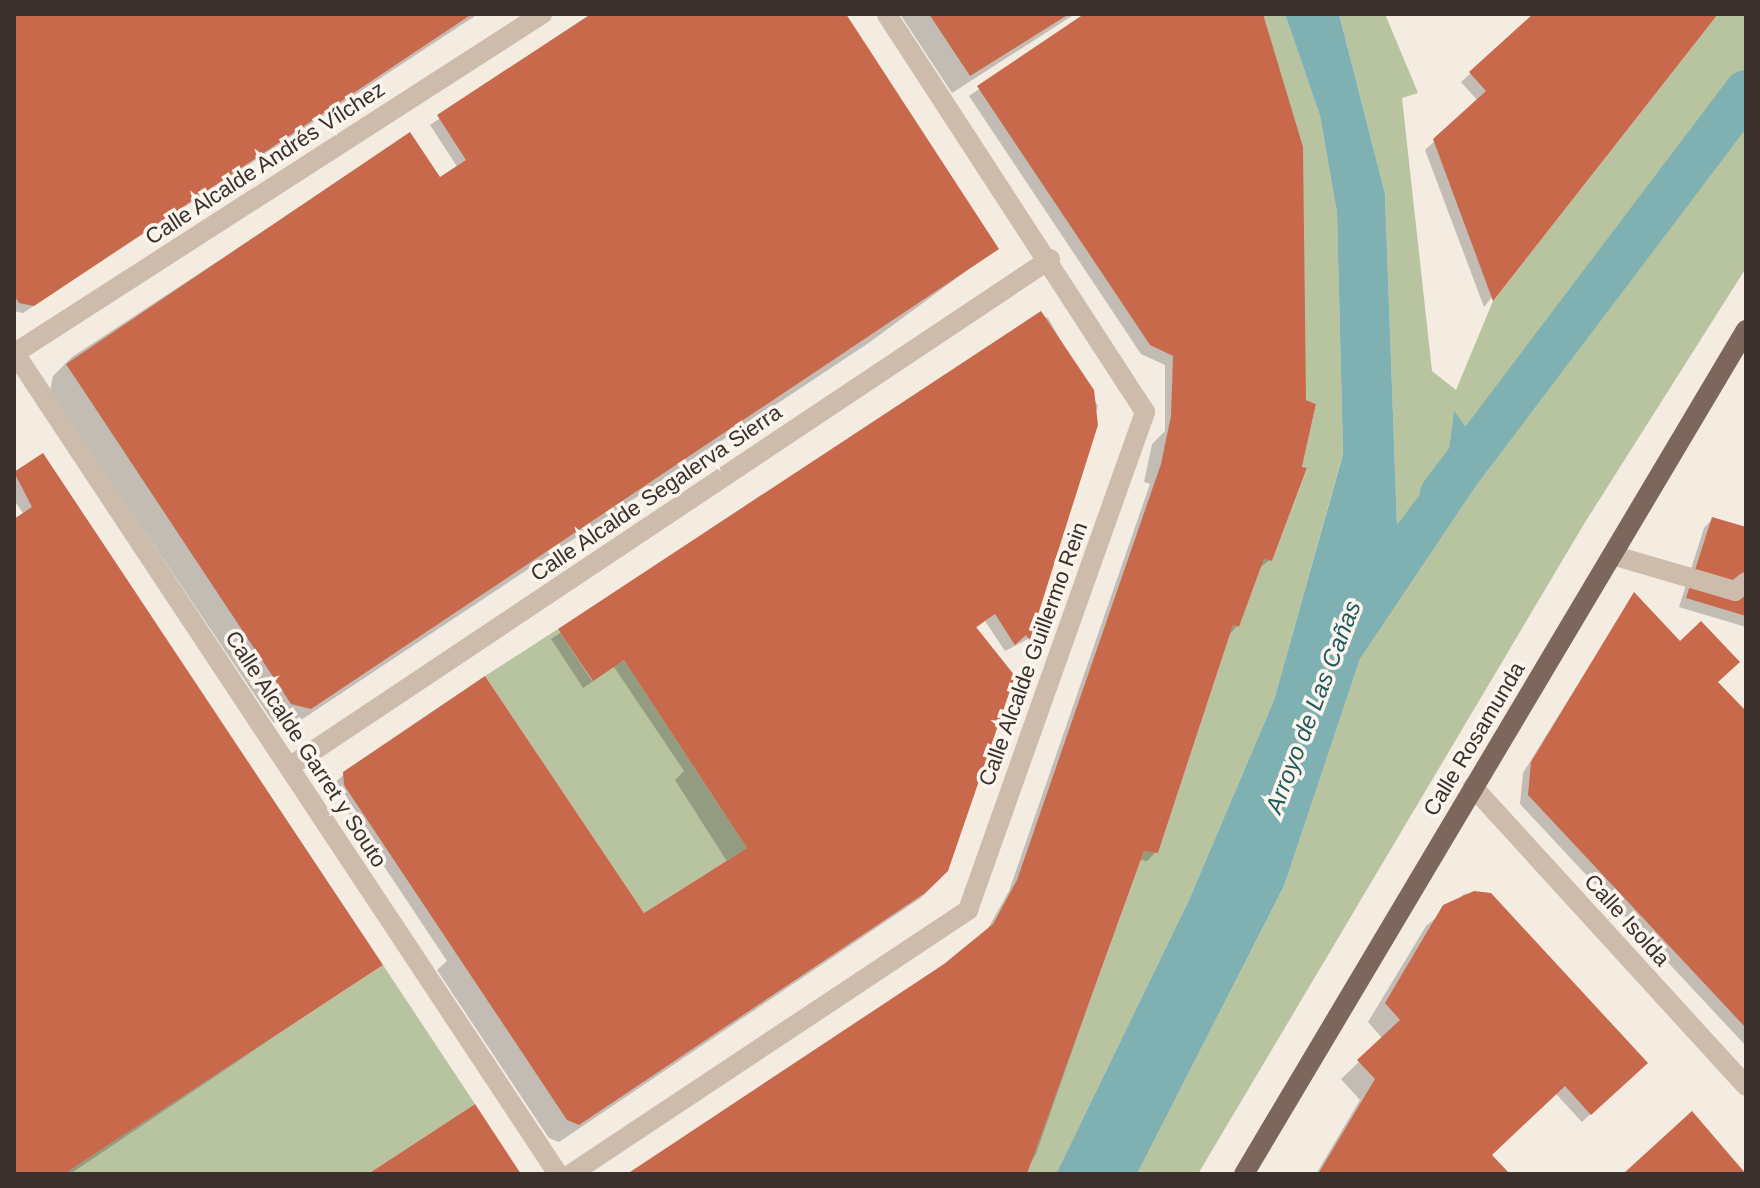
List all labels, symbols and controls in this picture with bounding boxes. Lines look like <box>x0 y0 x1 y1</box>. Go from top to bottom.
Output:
street label: Calle Alcalde Andrés Vílchez <box>139 75 391 251</box>
street label: Calle Alcalde Segalerva Sierra <box>525 399 787 587</box>
street label: Calle Alcalde Guillermo Rein <box>973 518 1093 790</box>
water label: Arroyo de Las Cañas <box>1259 597 1367 817</box>
street label: Calle Alcalde Garret y Souto <box>219 625 393 873</box>
street label: Calle Rosamunda <box>1418 657 1530 821</box>
street label: Calle Isolda <box>1579 868 1675 972</box>

